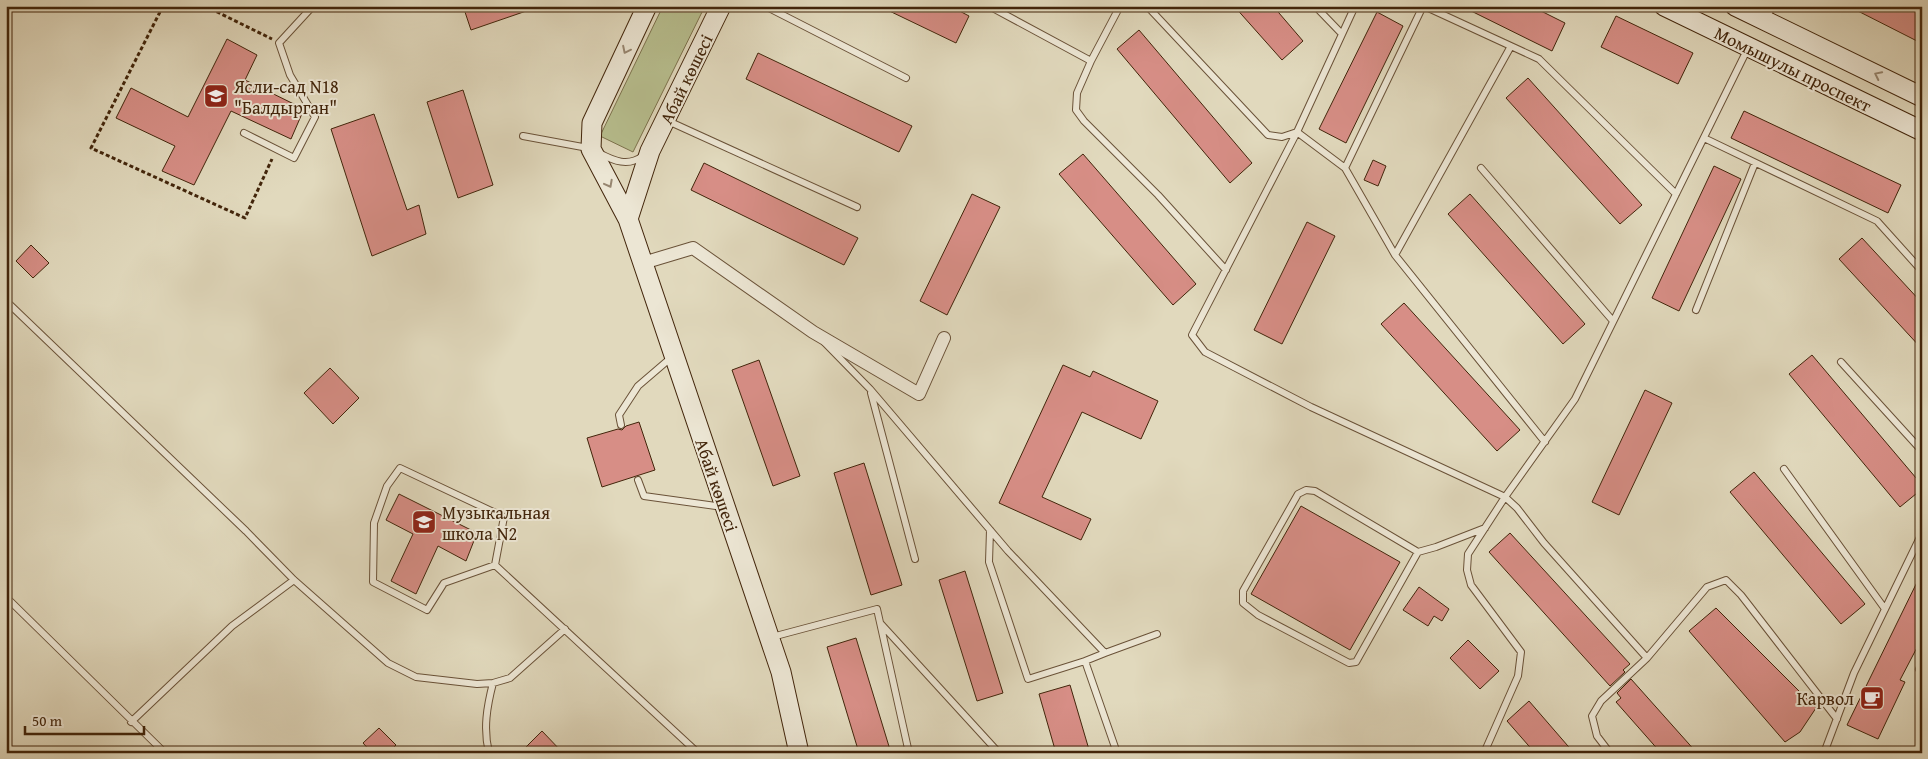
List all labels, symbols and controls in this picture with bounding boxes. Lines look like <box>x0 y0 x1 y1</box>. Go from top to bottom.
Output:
street label: Момышулы проспект <box>1710 19 1876 119</box>
street label: Абай көшесі <box>653 29 719 129</box>
one-way arrow <box>622 45 632 54</box>
one-way arrow <box>1874 71 1883 82</box>
place label: Ясли-сад N18 "Балдырган" <box>233 73 339 121</box>
school or university icon: Ясли-сад N18 "Балдырган" <box>203 83 229 109</box>
one-way arrow <box>603 179 613 188</box>
street label: Абай көшесі <box>688 435 746 535</box>
place label: Музыкальная школа N2 <box>442 499 550 547</box>
school or university icon: Музыкальная школа N2 <box>411 509 437 535</box>
place label: Карвол <box>1797 685 1854 712</box>
cafe icon: Карвол <box>1859 685 1885 711</box>
scale bar <box>25 704 144 736</box>
text: 50 m <box>32 710 63 731</box>

